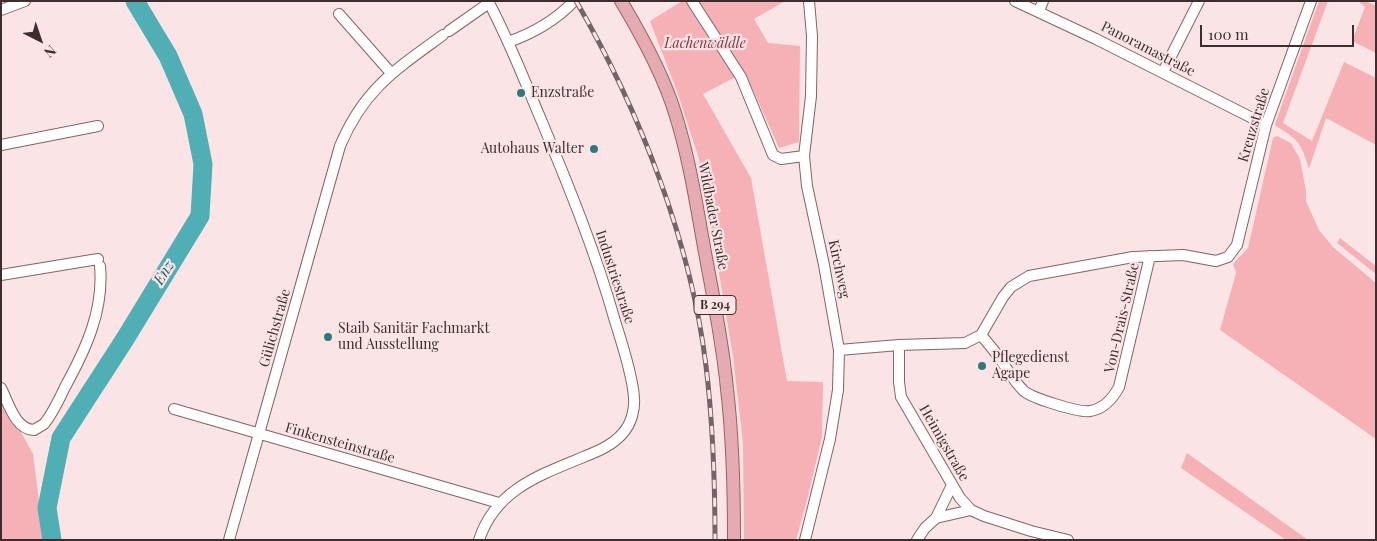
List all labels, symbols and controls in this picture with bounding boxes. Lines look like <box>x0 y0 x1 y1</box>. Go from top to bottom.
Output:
north arrow <box>15 15 65 65</box>
scale bar <box>1202 15 1356 47</box>
street label: Panoramastraße <box>1098 18 1198 80</box>
text: 100 m <box>1208 24 1249 44</box>
park label: Lachenwäldle <box>664 36 746 52</box>
text: N <box>40 41 60 62</box>
place label: Enzstraße <box>531 85 594 101</box>
street label: Kreuzstraße <box>1235 86 1273 164</box>
marker: Enzstraße <box>515 87 527 99</box>
place label: Autohaus Walter <box>481 141 584 157</box>
marker: Autohaus Walter <box>588 143 600 155</box>
street label: Wildbader Straße <box>694 161 732 271</box>
street label: Industriestraße <box>592 228 638 326</box>
street label: Kirchweg <box>825 238 853 300</box>
water label: Enz <box>150 258 178 288</box>
street label: Von-Drais-Straße <box>1101 261 1143 375</box>
street label: Gülichstraße <box>256 287 294 369</box>
road number: B 294 <box>694 296 736 314</box>
place label: Staib Sanitär Fachmarkt und Ausstellung <box>338 321 489 354</box>
marker: Staib Sanitär Fachmarkt und Ausstellung <box>322 331 334 343</box>
place label: Pflegedienst Agape <box>992 350 1069 382</box>
marker: Pflegedienst Agape <box>976 360 988 372</box>
street label: Heimigstraße <box>915 402 973 484</box>
street label: Finkensteinstraße <box>283 419 397 467</box>

